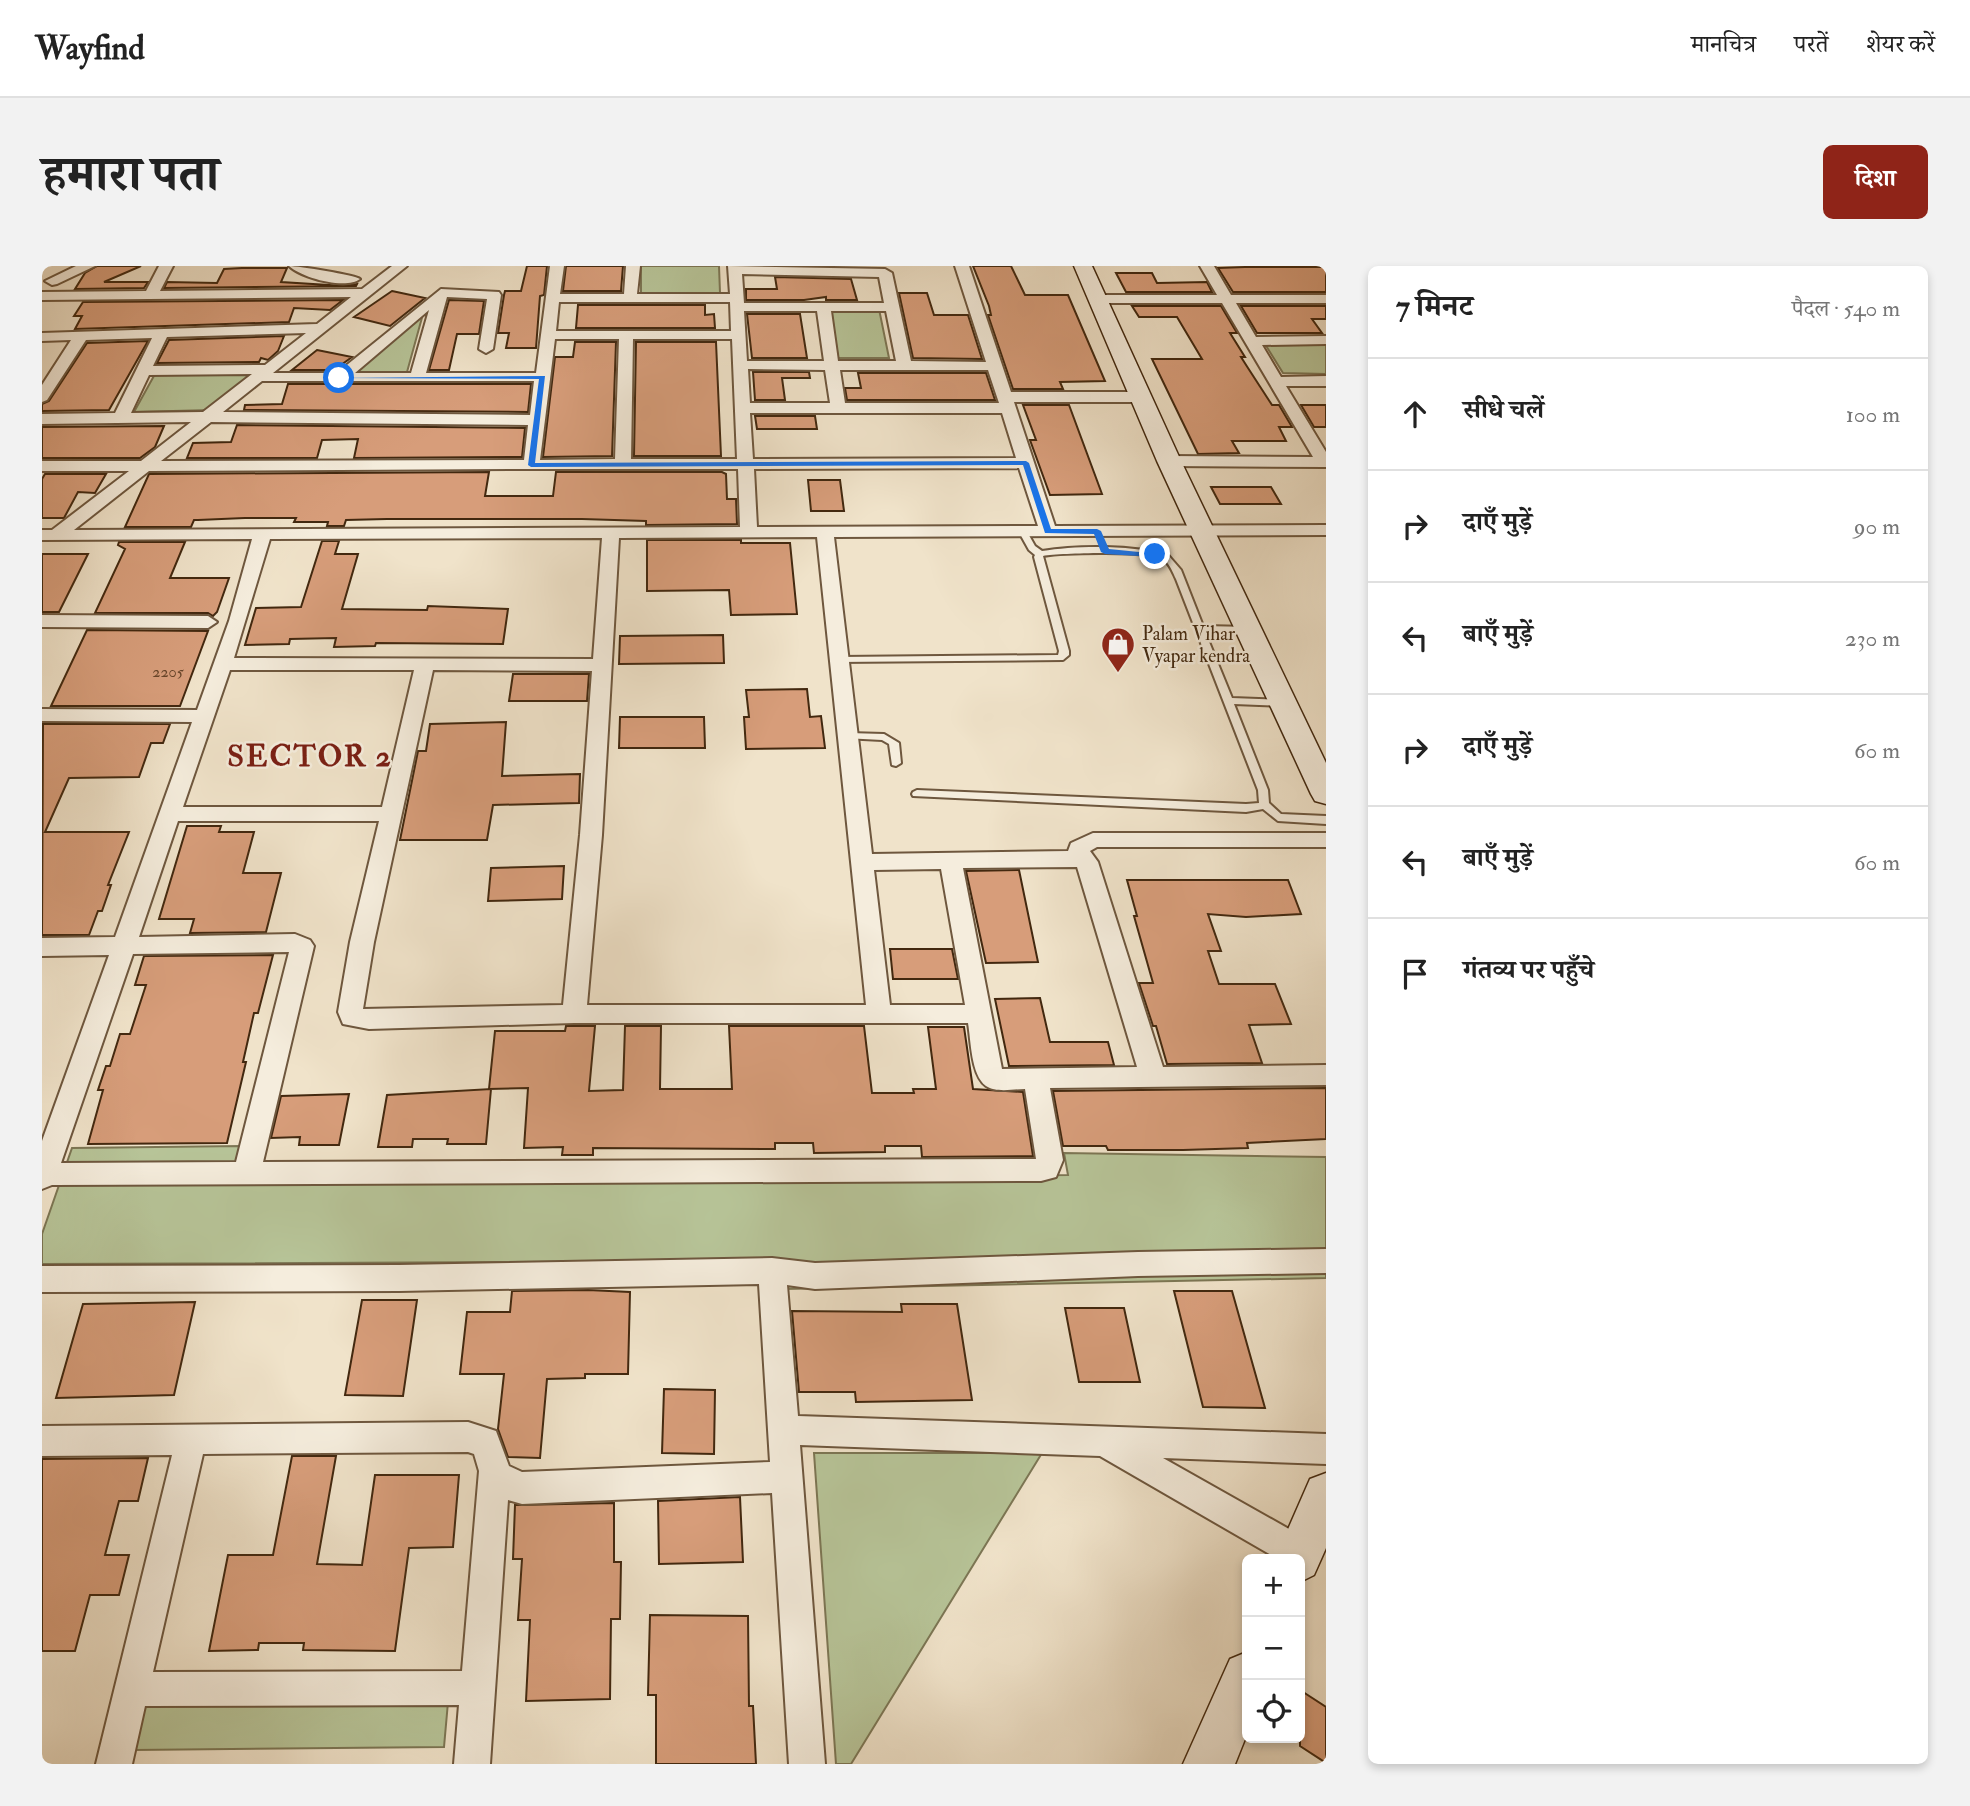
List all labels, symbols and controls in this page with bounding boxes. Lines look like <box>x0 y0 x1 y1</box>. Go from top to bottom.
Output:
text: Wayfind <box>35 28 145 69</box>
text: मानचित्र <box>1691 29 1756 60</box>
text: परतें <box>1794 29 1828 60</box>
text: शेयर करें <box>1866 29 1935 60</box>
text: हमारा पता <box>42 144 219 205</box>
button: दिशा <box>1823 145 1928 219</box>
text: 7 मिनट <box>1396 288 1473 325</box>
text: पैदल · 540 m <box>1792 294 1900 323</box>
route start <box>323 362 354 393</box>
text: सीधे चलें <box>1463 394 1544 426</box>
icon: ahead <box>1396 395 1434 433</box>
text: 100 m <box>1846 400 1900 429</box>
text: दाएँ मुड़ें <box>1463 506 1532 538</box>
icon: right <box>1396 507 1434 545</box>
text: 90 m <box>1854 512 1900 541</box>
route end <box>1139 538 1170 569</box>
text: बाएँ मुड़ें <box>1463 618 1533 650</box>
icon: left <box>1396 619 1434 657</box>
place label: Palam Vihar Vyapar kendra <box>1142 622 1250 669</box>
text: 230 m <box>1845 624 1900 653</box>
shop icon: Palam Vihar Vyapar kendra <box>1099 625 1137 674</box>
house number: 2205 <box>152 662 184 682</box>
text: दाएँ मुड़ें <box>1463 730 1532 762</box>
icon: right <box>1396 731 1434 769</box>
text: 60 m <box>1854 736 1900 765</box>
district label: SECTOR 2 <box>227 738 393 775</box>
text: बाएँ मुड़ें <box>1463 842 1533 874</box>
icon: left <box>1396 843 1434 881</box>
text: 60 m <box>1854 848 1900 877</box>
text: गंतव्य पर पहुँचे <box>1463 954 1594 986</box>
icon: arrive <box>1396 955 1434 993</box>
map controls <box>1242 1554 1305 1743</box>
button: + <box>1242 1554 1305 1617</box>
button: − <box>1242 1617 1305 1680</box>
button: locate <box>1242 1680 1305 1743</box>

